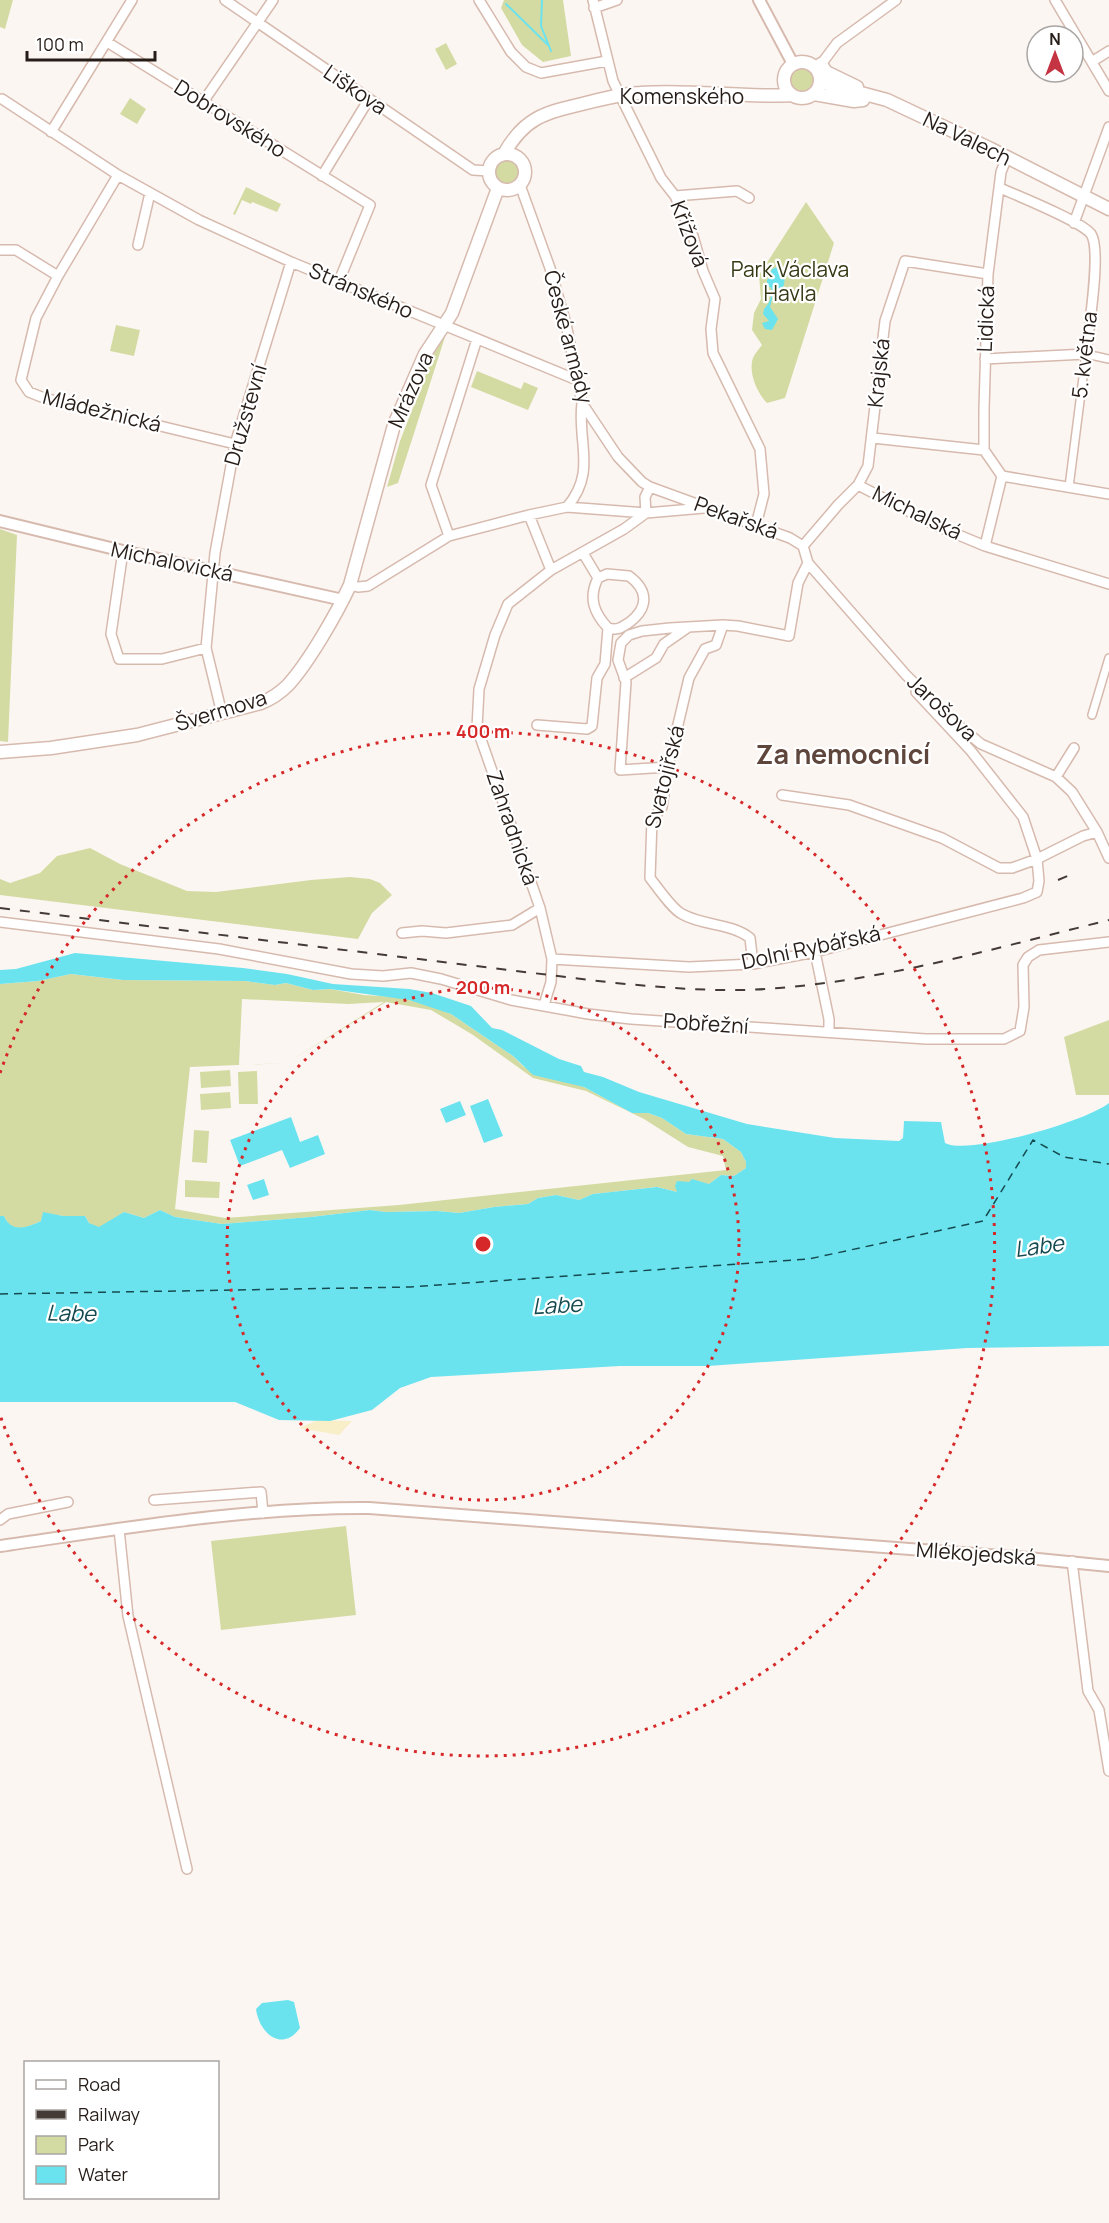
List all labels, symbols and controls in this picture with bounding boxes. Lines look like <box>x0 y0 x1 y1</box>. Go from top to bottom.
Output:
scale bar <box>27 24 154 62</box>
north arrow <box>1025 24 1085 84</box>
text: N <box>1049 28 1061 50</box>
text: 100 m <box>36 32 84 56</box>
street label: Liškova <box>318 58 393 121</box>
street label: Dobrovského <box>169 73 292 164</box>
street label: Komenského <box>620 82 744 110</box>
street label: Na Valech <box>919 105 1016 171</box>
street label: Křížová <box>665 196 715 271</box>
park label: Park Václava Havla <box>731 255 849 307</box>
street label: Stránského <box>305 256 418 325</box>
street label: České armády <box>538 267 600 407</box>
street label: Lidická <box>970 285 1000 353</box>
street label: 5. května <box>1065 310 1103 400</box>
street label: Krajská <box>860 337 896 409</box>
street label: Mrázova <box>381 347 439 432</box>
street label: Družstevní <box>217 361 273 469</box>
street label: Mládežnická <box>40 382 164 438</box>
street label: Michalská <box>868 478 967 546</box>
street label: Pekařská <box>691 489 782 545</box>
street label: Michalovická <box>108 534 236 588</box>
street label: Jarošova <box>902 668 984 747</box>
street label: Švermova <box>171 683 270 737</box>
text: 400 m <box>456 719 510 743</box>
street label: Svatojiřská <box>638 722 690 831</box>
district label: Za nemocnicí <box>756 735 931 772</box>
street label: Zahradnická <box>480 767 546 889</box>
street label: Dolní Rybářská <box>739 919 883 975</box>
text: 200 m <box>456 975 510 999</box>
street label: Pobřežní <box>662 1006 750 1040</box>
water label: Labe <box>1012 1228 1067 1264</box>
centre of rings <box>473 1234 493 1254</box>
water label: Labe <box>532 1289 584 1321</box>
water label: Labe <box>46 1298 97 1328</box>
street label: Mlékojedská <box>915 1535 1037 1571</box>
legend <box>24 2061 219 2199</box>
text: Road <box>78 2072 121 2096</box>
text: Railway <box>78 2102 140 2126</box>
text: Park <box>78 2132 115 2156</box>
text: Water <box>78 2162 128 2186</box>

